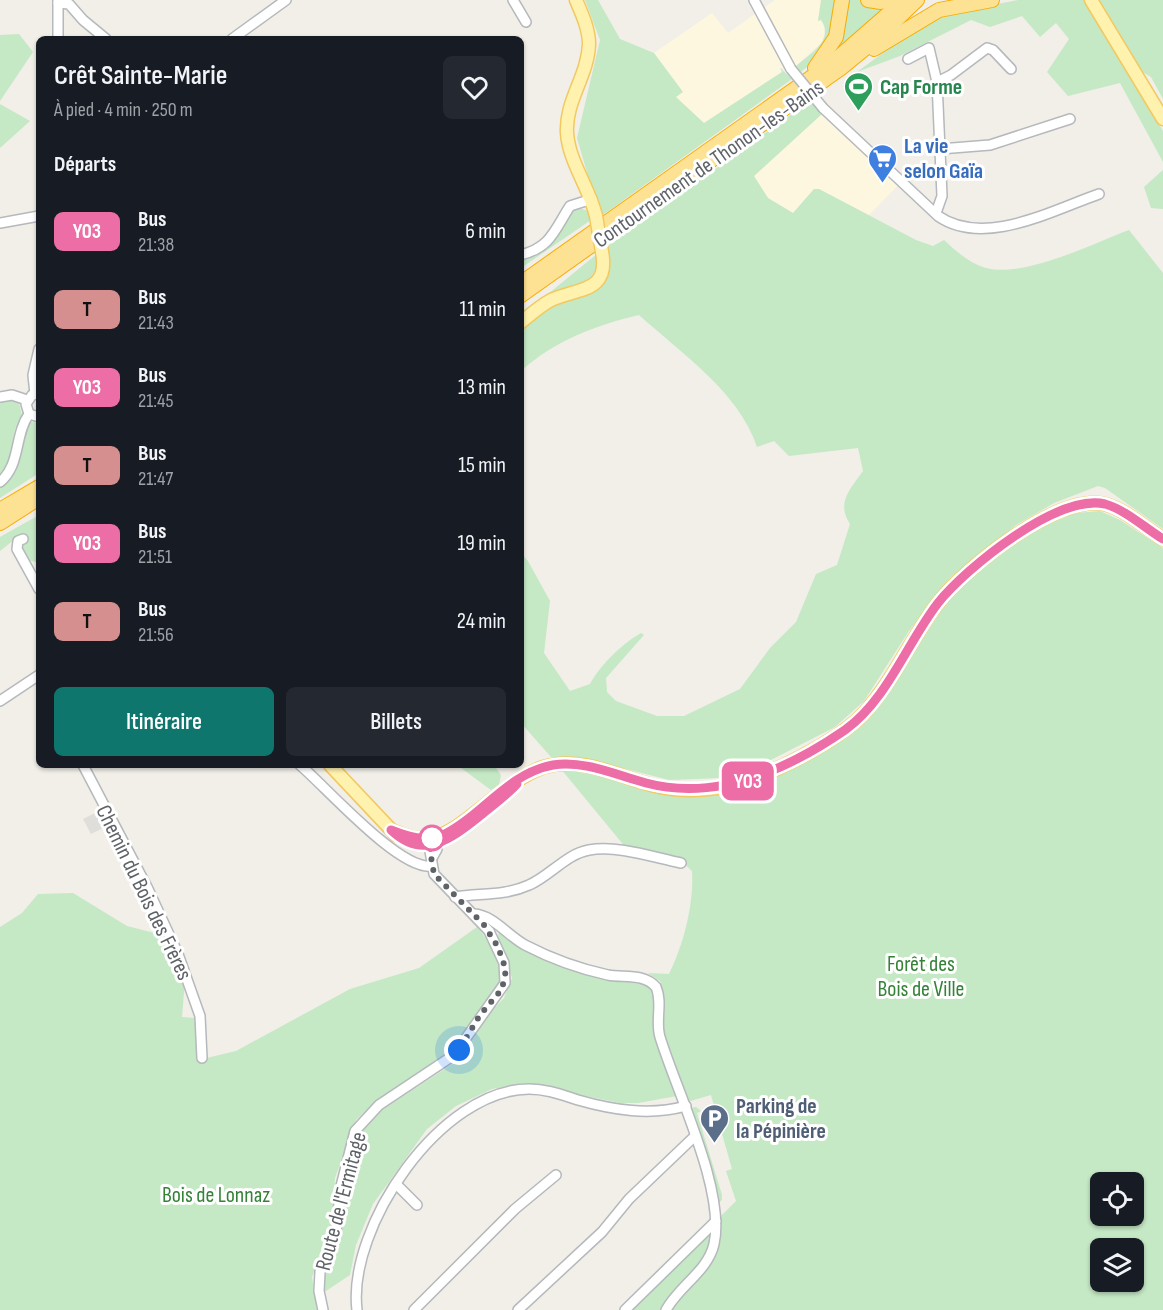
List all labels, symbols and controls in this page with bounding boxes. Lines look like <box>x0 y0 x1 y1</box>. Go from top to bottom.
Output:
button: heart <box>443 56 506 119</box>
text: Crêt Sainte-Marie <box>54 59 227 92</box>
sports icon: Cap Forme <box>843 70 875 112</box>
street label: Contournement de Thonon-les-Bains <box>589 74 829 254</box>
place label: Cap Forme <box>880 74 962 101</box>
text: À pied · 4 min · 250 m <box>54 98 193 122</box>
place label: La vie selon Gaïa <box>904 133 983 185</box>
supermarket icon: La vie selon Gaïa <box>867 142 899 184</box>
text: Départs <box>54 151 116 178</box>
text: Bus <box>138 206 167 233</box>
text: 6 min <box>465 218 506 245</box>
text: Y03 <box>73 219 101 244</box>
text: 21:38 <box>138 233 174 257</box>
text: Bus <box>138 284 167 311</box>
text: 11 min <box>459 296 506 323</box>
text: T <box>82 297 92 322</box>
text: 21:43 <box>138 311 174 335</box>
text: Bus <box>138 362 167 389</box>
text: 13 min <box>458 374 506 401</box>
text: Y03 <box>73 375 101 400</box>
text: 21:45 <box>138 389 174 413</box>
text: Bus <box>138 440 167 467</box>
text: 15 min <box>458 452 506 479</box>
text: T <box>82 453 92 478</box>
text: 21:47 <box>138 467 173 491</box>
text: Bus <box>138 518 167 545</box>
text: 19 min <box>457 530 506 557</box>
text: Y03 <box>73 531 101 556</box>
text: 21:51 <box>138 545 172 569</box>
text: Bus <box>138 596 167 623</box>
text: 24 min <box>457 608 506 635</box>
text: T <box>82 609 92 634</box>
text: 21:56 <box>138 623 174 647</box>
button: Itinéraire <box>54 687 274 756</box>
button: Billets <box>286 687 506 756</box>
line badge: Y03 <box>714 762 783 800</box>
text: Y03 <box>734 769 762 794</box>
street label: Chemin du Bois des Frères <box>90 801 198 985</box>
unlabelled marker <box>419 825 445 851</box>
park label: Forêt des Bois de Ville <box>878 951 964 1003</box>
your location <box>444 1035 474 1065</box>
place label: Parking de la Pépinière <box>736 1093 826 1145</box>
parking icon: Parking de la Pépinière <box>699 1102 731 1144</box>
street label: Route de l'Ermitage <box>310 1129 373 1274</box>
map controls <box>1090 1172 1144 1292</box>
button: locate <box>1090 1172 1144 1226</box>
park label: Bois de Lonnaz <box>162 1182 270 1209</box>
button: layers <box>1090 1238 1144 1292</box>

